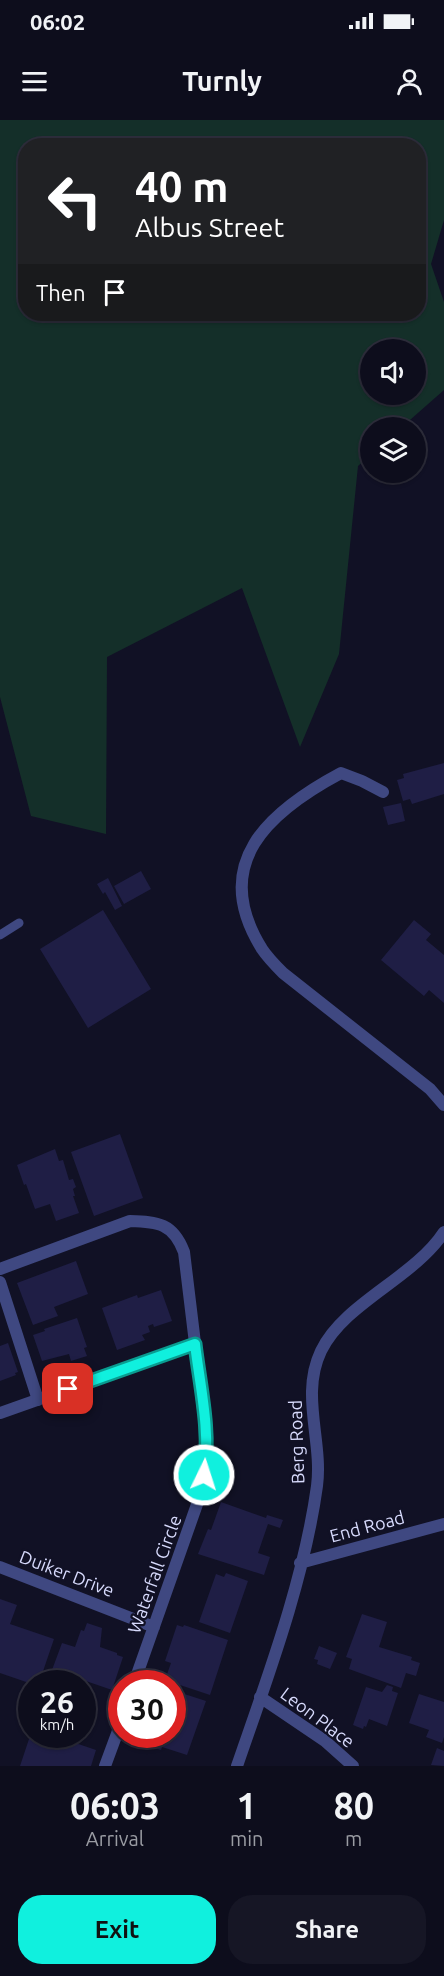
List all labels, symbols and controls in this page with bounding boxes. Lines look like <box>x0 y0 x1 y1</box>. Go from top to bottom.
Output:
text: 06:02 <box>30 9 85 34</box>
icon: menu <box>18 65 51 98</box>
icon: person <box>393 65 426 98</box>
text: Turnly <box>182 66 262 96</box>
icon: left <box>36 162 114 240</box>
text: 40 m <box>135 163 229 210</box>
text: Albus Street <box>135 212 284 242</box>
icon: arrive <box>98 276 131 309</box>
text: Then <box>36 280 86 305</box>
map controls <box>360 339 426 483</box>
button: sound <box>360 339 426 405</box>
button: layers <box>360 417 426 483</box>
pin <box>42 1363 93 1414</box>
icon: arrive <box>51 1372 84 1405</box>
street label: Berg Road <box>285 1400 307 1484</box>
position arrow <box>172 1443 236 1507</box>
street label: End Road <box>327 1506 407 1546</box>
street label: Waterfall Circle <box>123 1512 185 1636</box>
street label: Duiker Drive <box>17 1546 117 1600</box>
speed limit sign: 30 <box>108 1670 186 1748</box>
street label: Leon Place <box>277 1683 359 1751</box>
text: 26 <box>40 1685 74 1719</box>
text: km/h <box>40 1716 74 1733</box>
text: 06:03 <box>70 1785 160 1826</box>
text: 1 <box>237 1785 257 1826</box>
text: 80 <box>333 1785 374 1826</box>
text: Arrival <box>86 1827 144 1850</box>
text: min <box>230 1827 264 1850</box>
text: m <box>345 1827 362 1850</box>
button: Exit <box>18 1895 216 1964</box>
button: Share <box>228 1895 426 1964</box>

